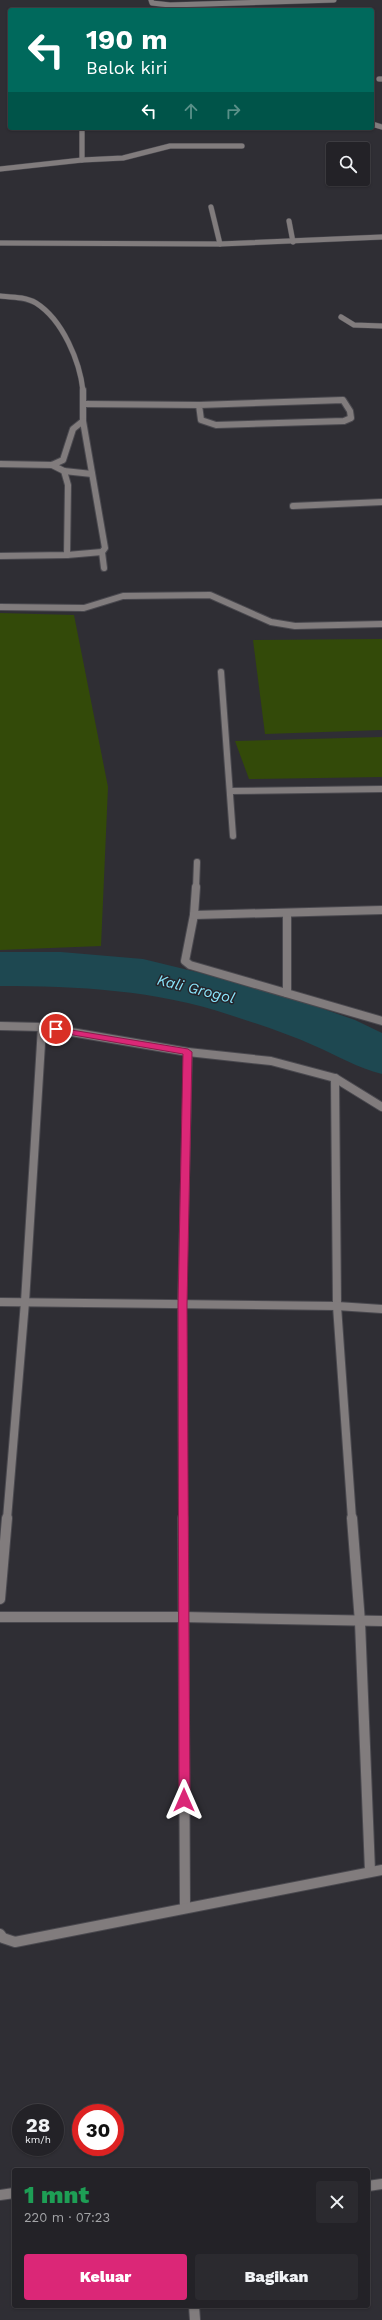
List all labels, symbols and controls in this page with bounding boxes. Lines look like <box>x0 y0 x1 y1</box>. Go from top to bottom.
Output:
text: 190 m <box>86 23 168 56</box>
icon: left <box>20 24 72 76</box>
text: Belok kiri <box>86 57 168 78</box>
icon: left <box>138 100 160 122</box>
icon: ahead <box>180 100 202 122</box>
icon: right <box>222 100 244 122</box>
map controls <box>326 142 370 186</box>
button: search <box>326 142 370 186</box>
water label: Kali Grogol <box>155 971 237 1007</box>
pin <box>39 1012 73 1046</box>
icon: arrive <box>45 1018 67 1040</box>
position arrow <box>163 1779 205 1821</box>
speed limit sign: 30 <box>72 2104 124 2156</box>
text: 28 <box>26 2113 50 2137</box>
text: km/h <box>25 2134 51 2145</box>
text: 1 mnt <box>24 2181 89 2209</box>
button: close <box>316 2181 358 2223</box>
text: 220 m · 07:23 <box>24 2210 110 2225</box>
button: Keluar <box>24 2254 187 2300</box>
button: Bagikan <box>195 2254 358 2300</box>

